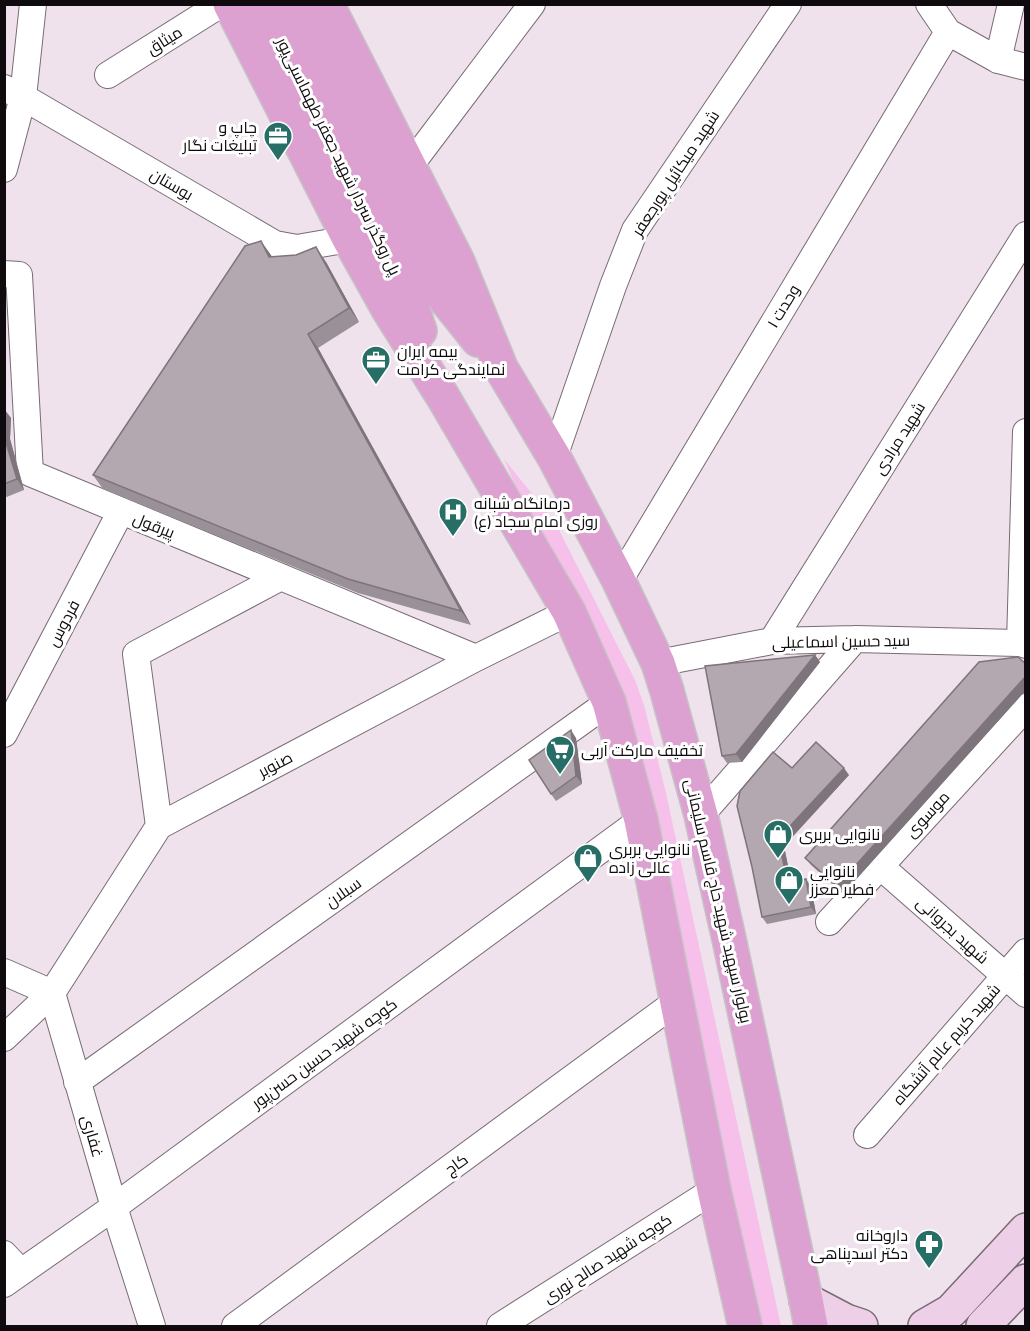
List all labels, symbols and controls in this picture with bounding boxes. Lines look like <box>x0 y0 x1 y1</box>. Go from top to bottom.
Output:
street label: میثاق <box>140 17 188 63</box>
street label: پل روگذر سردار شهید جعفر طهماسبی‌پور <box>268 31 410 281</box>
street label: شهید میکائیل پورجعفر <box>622 103 727 243</box>
place label: چاپ و تبلیغات نگار <box>182 112 258 160</box>
office icon: چاپ و تبلیغات نگار <box>262 120 294 162</box>
street label: بوستان <box>144 159 200 209</box>
street label: وحدت ۱ <box>758 278 808 334</box>
place label: بیمه ایران نمایندگی کرامت <box>397 336 505 384</box>
office icon: بیمه ایران نمایندگی کرامت <box>360 344 392 386</box>
street label: شهید مرادی <box>865 395 933 481</box>
place label: درمانگاه شبانه روزی امام سجاد (ع) <box>474 488 598 536</box>
hospital icon: درمانگاه شبانه روزی امام سجاد (ع) <box>437 496 469 538</box>
street label: پیرقول <box>128 503 180 547</box>
street label: فردوس <box>38 594 88 652</box>
street label: سید حسین اسماعیلی <box>772 625 910 657</box>
supermarket icon: تخفیف مارکت آربی <box>544 734 576 776</box>
place label: تخفیف مارکت آربی <box>581 735 704 765</box>
street label: صنوبر <box>251 742 298 786</box>
street label: بولوار سپهبد شهید حاج قاسم سلیمانی <box>676 776 762 1026</box>
street label: موسوی <box>897 783 957 845</box>
shop icon: نانوایی بربری <box>762 818 794 860</box>
place label: نانوایی بربری <box>799 819 880 849</box>
place label: نانوایی بربری عالی زاده <box>609 834 690 882</box>
shop icon: نانوایی بربری عالی زاده <box>572 842 604 884</box>
place label: نانوایی فطیر معزز <box>809 856 874 904</box>
shop icon: نانوایی فطیر معزز <box>773 864 805 906</box>
street label: سبلان <box>318 868 368 916</box>
street label: شهید بجروانی <box>909 888 997 972</box>
street label: شهید کریم عالم آتشگاه <box>884 976 1008 1112</box>
street label: کوچه شهید حسین حسن‌پور <box>244 989 404 1117</box>
street label: غفاری <box>73 1111 113 1161</box>
street label: کاج <box>437 1145 475 1183</box>
street label: کوچه شهید صالح نوری <box>536 1205 678 1311</box>
place label: داروخانه دكتر اسدپناهی <box>811 1220 908 1268</box>
pharmacy icon: داروخانه دكتر اسدپناهی <box>913 1228 945 1270</box>

